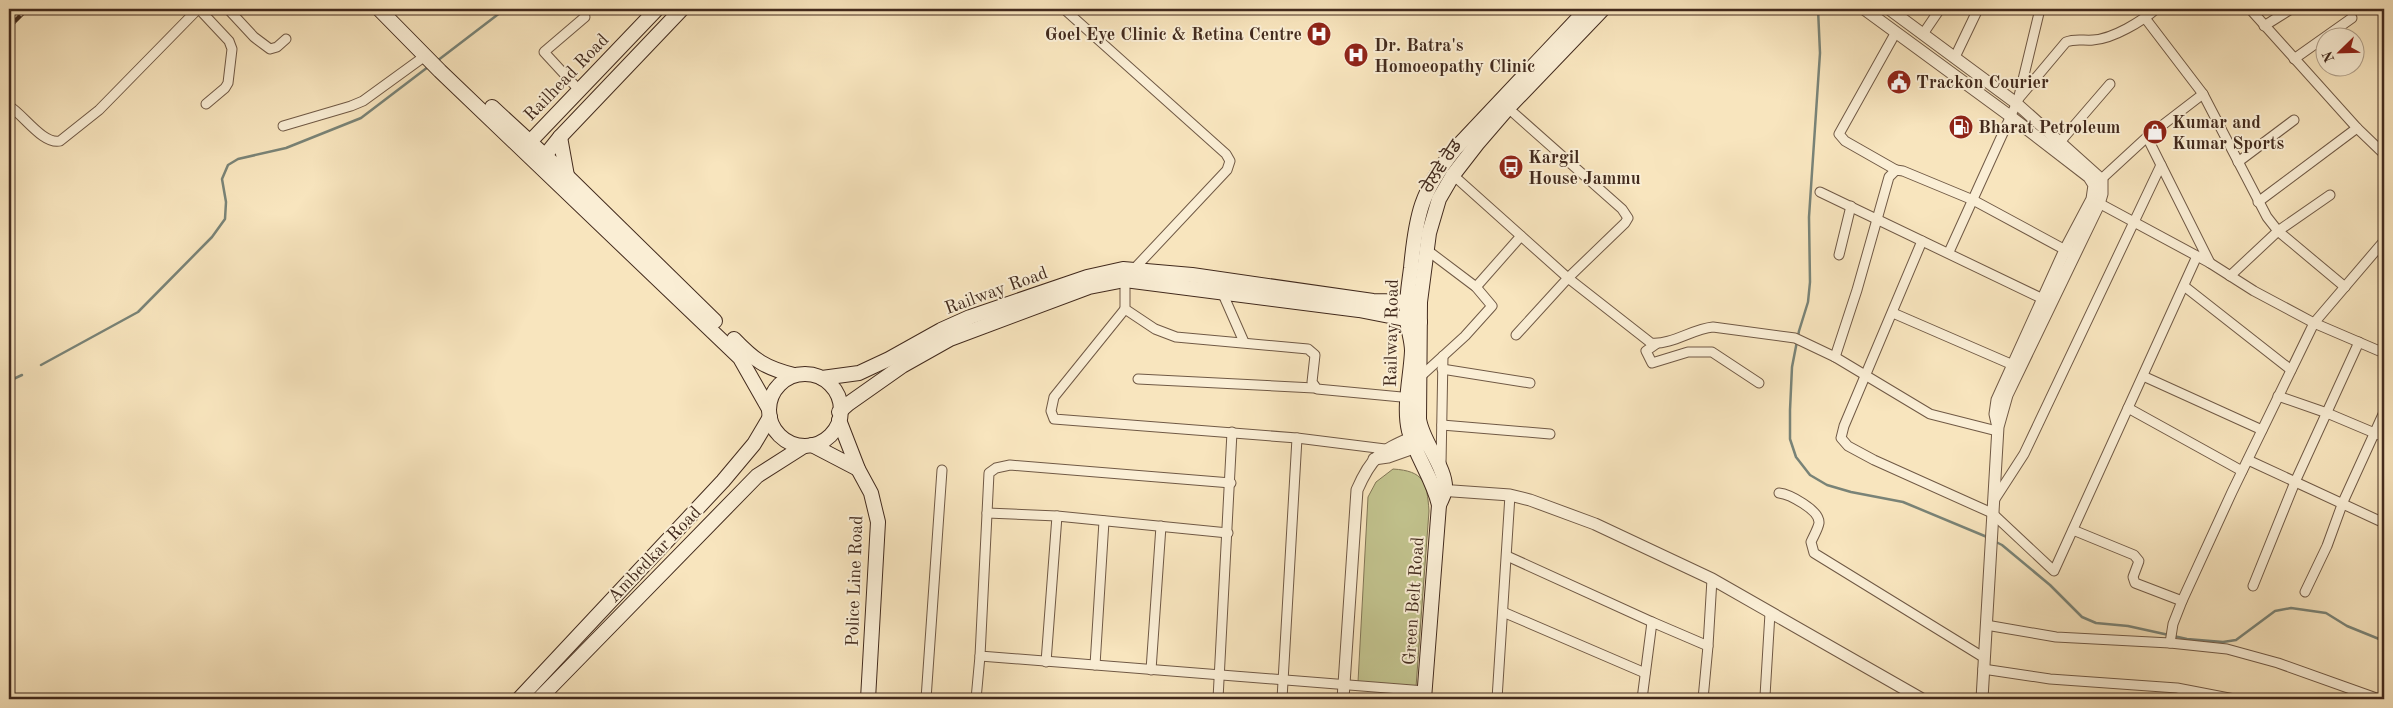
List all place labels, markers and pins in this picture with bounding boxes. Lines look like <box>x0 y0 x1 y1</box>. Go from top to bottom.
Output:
hospital icon: Goel Eye Clinic & Retina Centre <box>1306 21 1332 47</box>
place label: Goel Eye Clinic & Retina Centre <box>1045 26 1302 44</box>
place label: Dr. Batra's Homoeopathy Clinic <box>1374 37 1536 76</box>
hospital icon: Dr. Batra's Homoeopathy Clinic <box>1343 42 1369 68</box>
public building icon: Trackon Courier <box>1886 69 1912 95</box>
place label: Trackon Courier <box>1916 74 2049 92</box>
fuel station icon: Bharat Petroleum <box>1948 114 1974 140</box>
place label: Kumar and Kumar Sports <box>2172 114 2285 153</box>
place label: Bharat Petroleum <box>1978 119 2121 137</box>
shop icon: Kumar and Kumar Sports <box>2142 119 2168 145</box>
place label: Kargil House Jammu <box>1528 149 1641 188</box>
bus stop icon: Kargil House Jammu <box>1498 154 1524 180</box>

